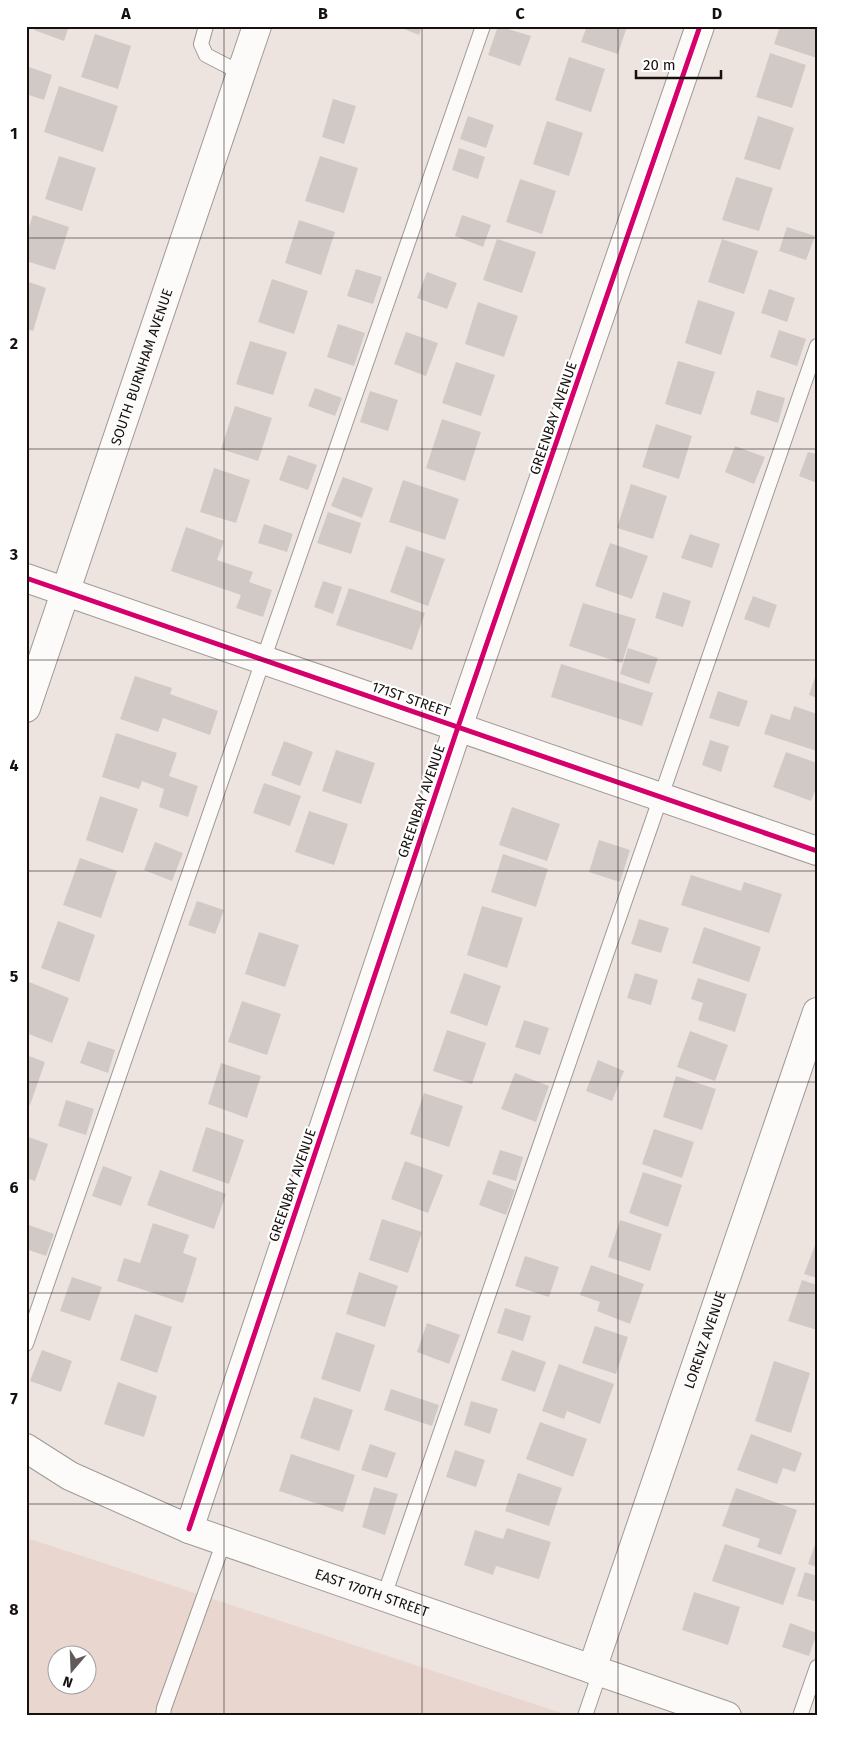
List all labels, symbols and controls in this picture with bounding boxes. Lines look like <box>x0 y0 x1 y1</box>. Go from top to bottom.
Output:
text: A <box>120 4 131 23</box>
text: B <box>318 4 328 23</box>
text: C <box>515 4 525 23</box>
text: D <box>712 4 722 23</box>
scale bar <box>636 48 720 80</box>
text: 20 m <box>643 56 676 74</box>
text: 1 <box>10 124 18 143</box>
street label: SOUTH BURNHAM AVENUE <box>108 286 176 448</box>
text: 2 <box>10 334 18 353</box>
street label: GREENBAY AVENUE <box>526 359 581 477</box>
text: 3 <box>9 545 18 564</box>
street label: 171ST STREET <box>369 678 453 721</box>
street label: GREENBAY AVENUE <box>394 742 449 860</box>
text: 4 <box>9 756 19 775</box>
text: 5 <box>10 967 19 986</box>
street label: GREENBAY AVENUE <box>265 1126 320 1244</box>
text: 6 <box>9 1178 19 1197</box>
street label: LORENZ AVENUE <box>681 1289 730 1391</box>
text: 7 <box>10 1389 18 1408</box>
street label: EAST 170TH STREET <box>313 1565 431 1621</box>
text: 8 <box>9 1600 19 1619</box>
north arrow <box>48 1644 98 1694</box>
text: N <box>61 1672 75 1691</box>

